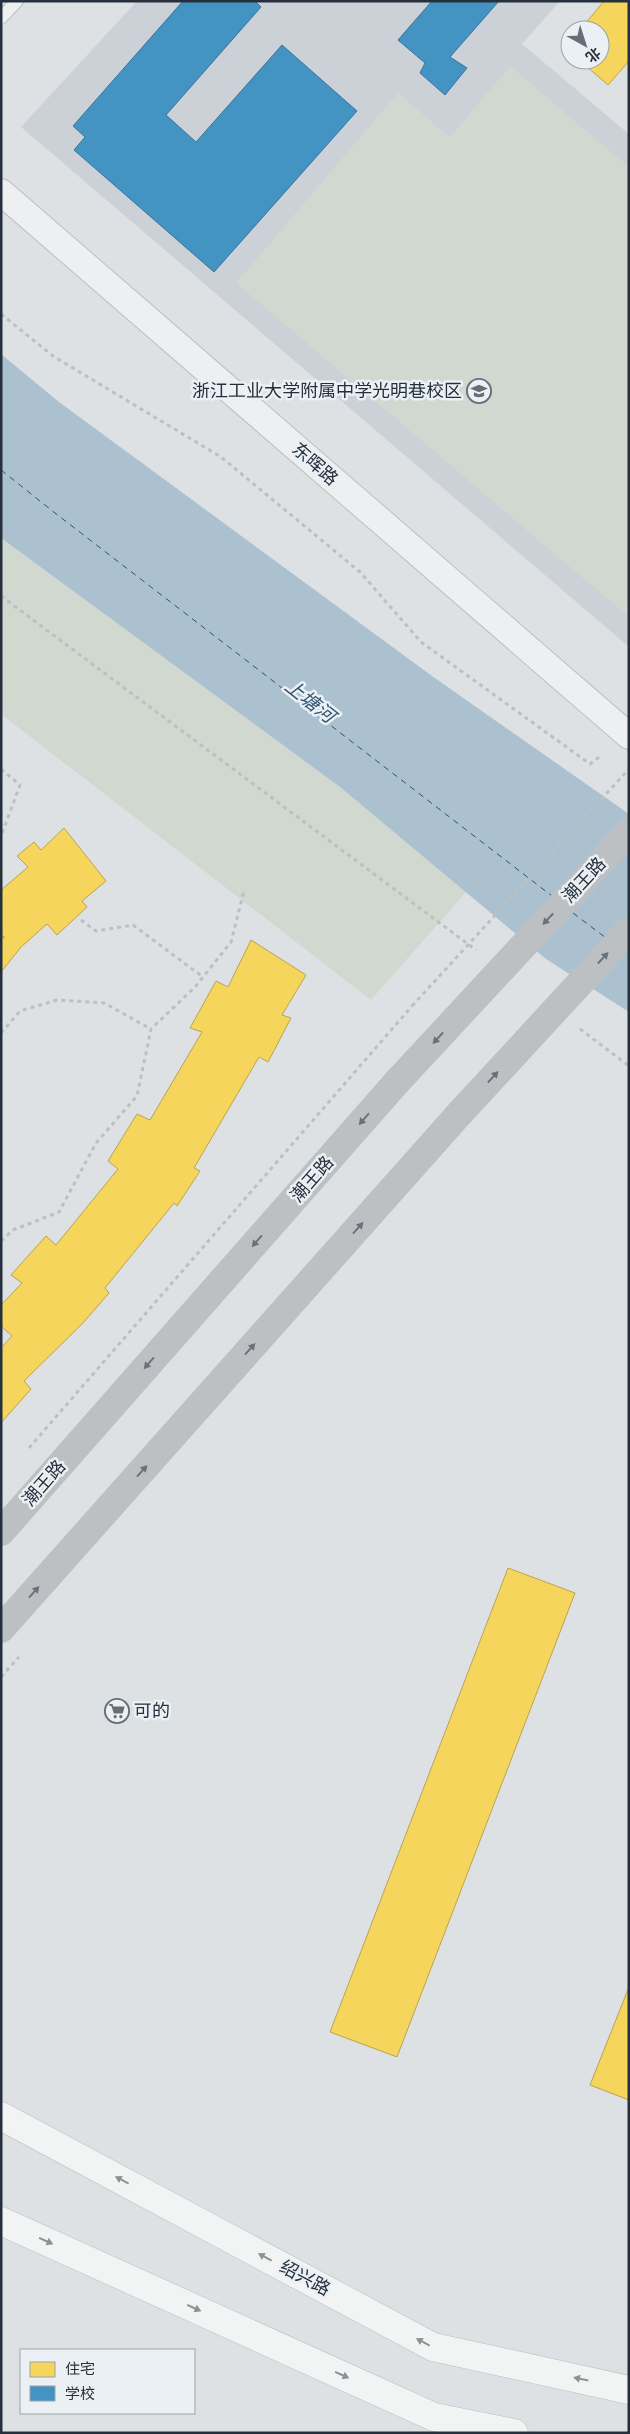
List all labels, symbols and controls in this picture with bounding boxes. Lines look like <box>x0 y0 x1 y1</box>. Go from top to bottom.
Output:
north arrow <box>560 20 610 70</box>
text: 北 <box>582 44 604 66</box>
school or university icon: 浙江工业大学附属中学光明巷校区 <box>466 378 492 404</box>
place label: 浙江工业大学附属中学光明巷校区 <box>192 380 462 402</box>
street label: 东晖路 <box>287 438 343 490</box>
water label: 上塘河 <box>280 674 343 730</box>
street label: 潮王路 <box>558 853 610 907</box>
one-way arrow <box>542 912 554 924</box>
one-way arrow <box>597 952 609 964</box>
one-way arrow <box>432 1032 444 1044</box>
one-way arrow <box>487 1072 499 1084</box>
one-way arrow <box>358 1113 370 1125</box>
street label: 潮王路 <box>286 1151 338 1207</box>
one-way arrow <box>352 1222 363 1235</box>
one-way arrow <box>251 1235 263 1247</box>
one-way arrow <box>244 1343 255 1356</box>
one-way arrow <box>144 1357 155 1370</box>
street label: 潮王路 <box>18 1455 70 1511</box>
one-way arrow <box>136 1464 147 1477</box>
one-way arrow <box>28 1586 39 1599</box>
supermarket icon: 可的 <box>104 1698 130 1724</box>
place label: 可的 <box>134 1700 170 1722</box>
one-way arrow <box>114 2176 129 2184</box>
one-way arrow <box>39 2237 53 2245</box>
one-way arrow <box>257 2253 272 2261</box>
street label: 绍兴路 <box>276 2256 334 2300</box>
one-way arrow <box>187 2305 201 2313</box>
one-way arrow <box>416 2338 431 2346</box>
legend <box>20 2349 195 2414</box>
text: 住宅 <box>65 2360 95 2378</box>
one-way arrow <box>335 2372 349 2380</box>
one-way arrow <box>574 2375 589 2383</box>
text: 学校 <box>65 2385 95 2403</box>

